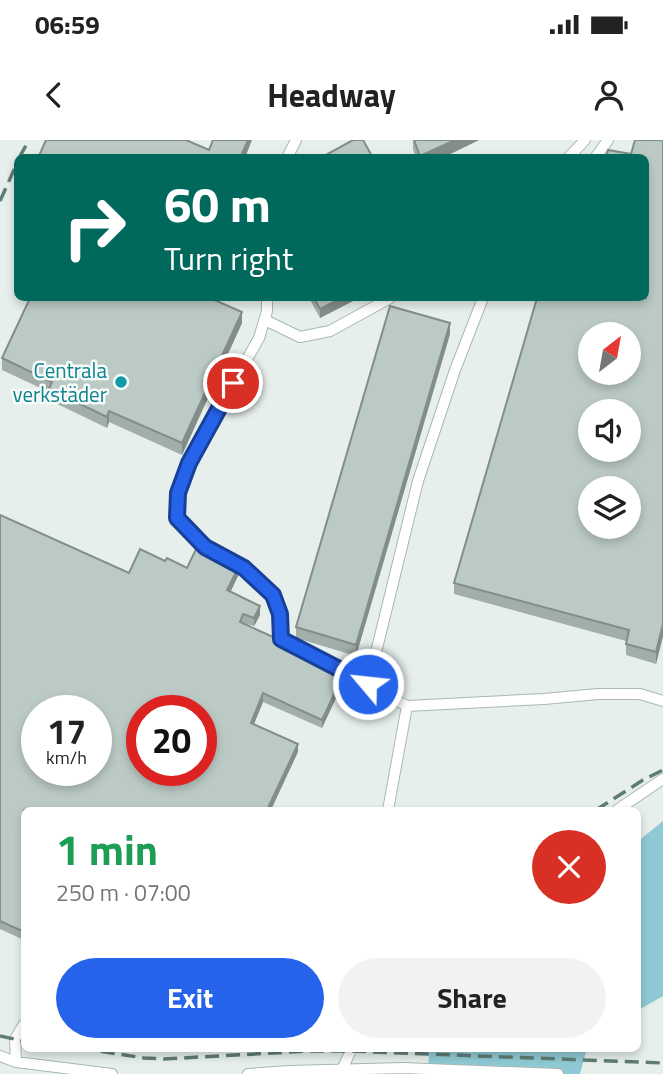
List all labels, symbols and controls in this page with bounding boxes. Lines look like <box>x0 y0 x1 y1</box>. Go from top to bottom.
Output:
text: 06:59 <box>35 5 100 44</box>
text: Headway <box>267 71 396 119</box>
icon: back <box>35 76 73 114</box>
icon: person <box>590 76 628 114</box>
text: 60 m <box>164 166 271 241</box>
icon: right <box>49 182 140 273</box>
text: Turn right <box>164 234 293 282</box>
north arrow <box>578 322 640 385</box>
map controls <box>578 322 641 539</box>
pin <box>203 353 263 413</box>
place label: Centrala verkstäder <box>13 354 107 410</box>
icon: arrive <box>214 364 252 402</box>
marker: Centrala verkstäder <box>113 374 129 390</box>
button: sound <box>578 399 641 462</box>
button: layers <box>578 476 641 539</box>
position arrow <box>331 647 405 721</box>
speed limit sign: 20 <box>126 695 217 786</box>
text: 17 <box>47 704 86 758</box>
text: km/h <box>46 744 87 771</box>
text: 1 min <box>56 817 158 881</box>
button: close <box>532 830 606 904</box>
text: 250 m · 07:00 <box>56 875 191 910</box>
button: Exit <box>56 958 324 1038</box>
button: Share <box>338 958 606 1038</box>

